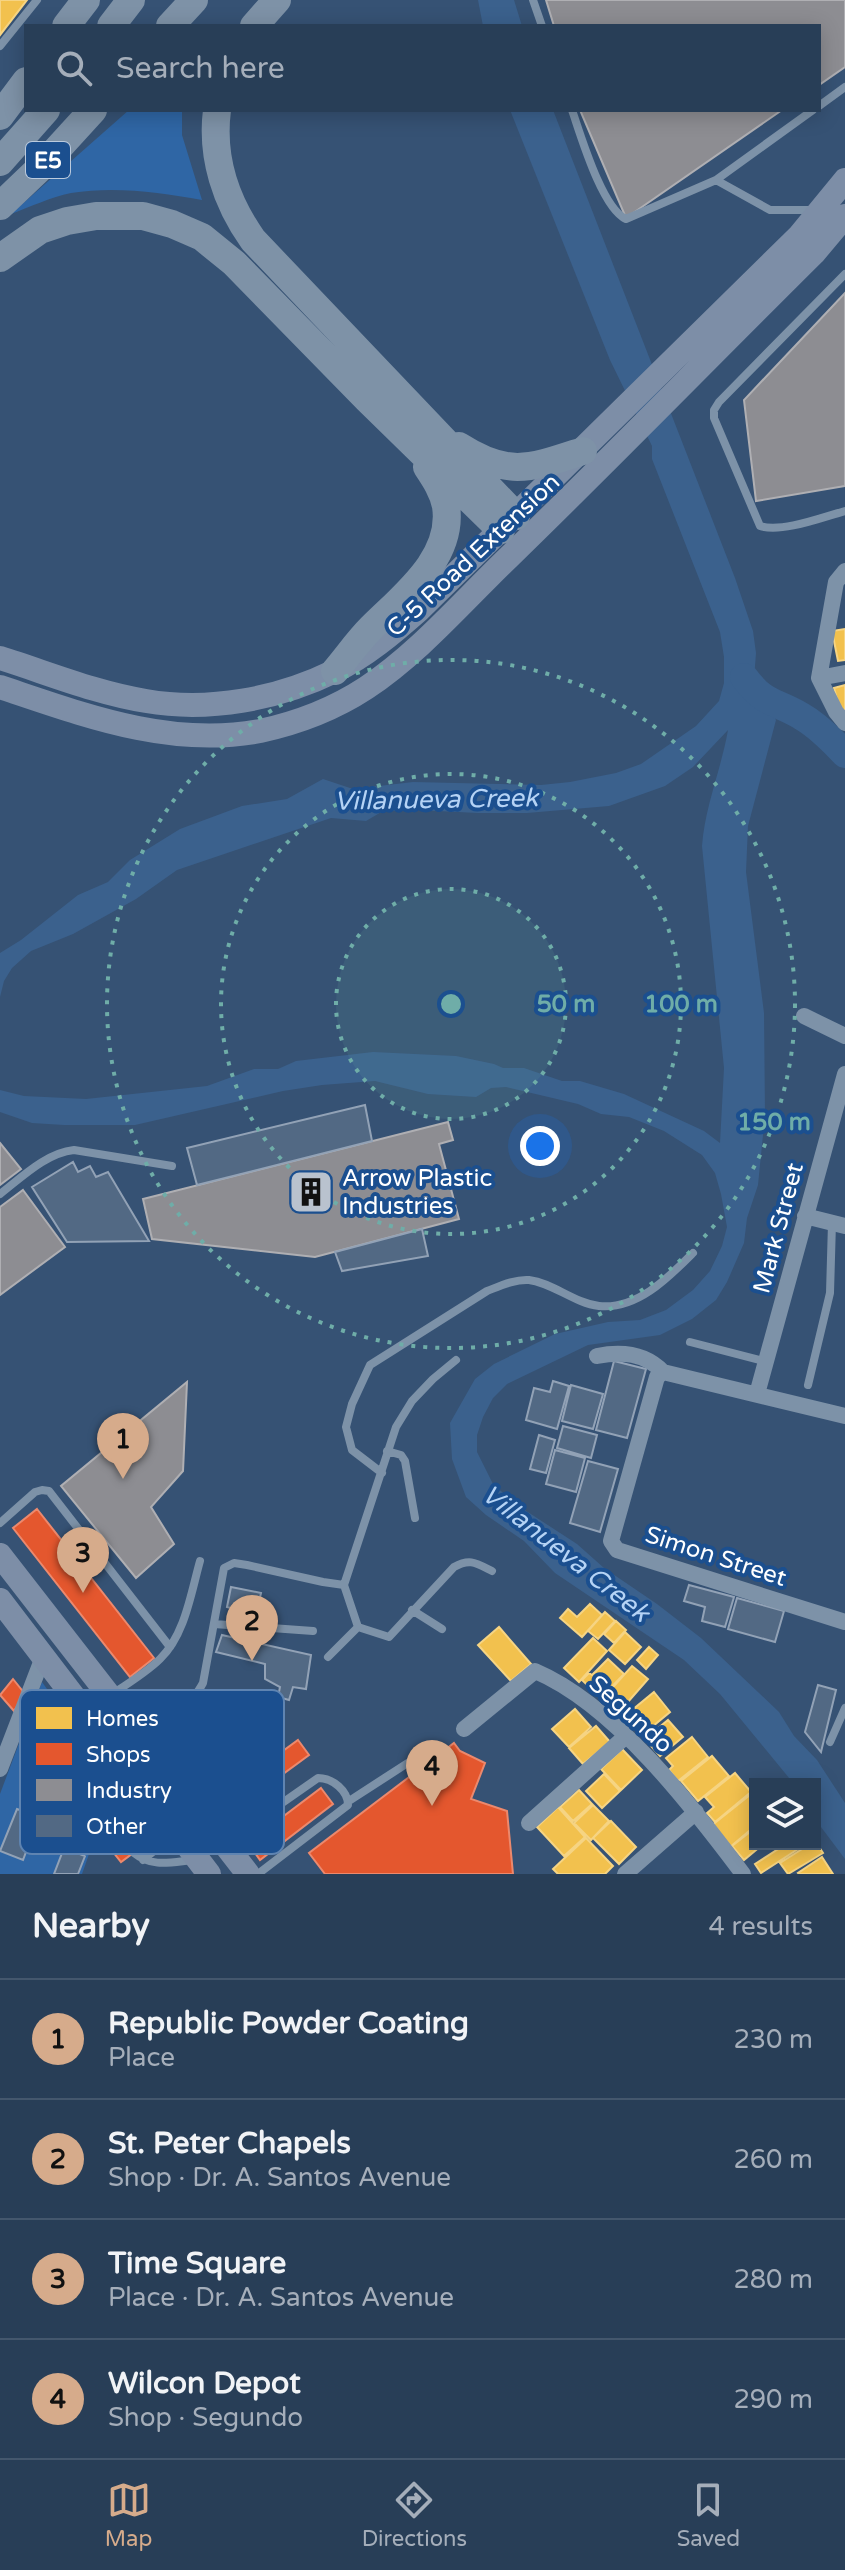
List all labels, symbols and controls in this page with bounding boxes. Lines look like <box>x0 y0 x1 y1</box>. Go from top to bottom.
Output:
search box <box>24 24 821 112</box>
icon: search <box>52 46 96 90</box>
text: Search here <box>116 50 285 87</box>
road number: E5 <box>26 142 70 178</box>
street label: C-5 Road Extension <box>381 468 566 643</box>
water label: Villanueva Creek <box>334 782 540 817</box>
centre of rings <box>437 990 465 1018</box>
text: 50 m <box>537 990 595 1019</box>
text: 100 m <box>644 990 718 1019</box>
text: 150 m <box>737 1108 811 1137</box>
your location <box>520 1126 560 1166</box>
street label: Mark Street <box>747 1160 810 1296</box>
place label: Arrow Plastic Industries <box>342 1164 492 1221</box>
building icon: Arrow Plastic Industries <box>287 1168 335 1216</box>
pin: 1 <box>97 1413 149 1479</box>
water label: Villanueva Creek <box>476 1478 657 1630</box>
street label: Simon Street <box>642 1520 790 1593</box>
pin: 3 <box>57 1527 109 1593</box>
pin: 2 <box>226 1595 278 1661</box>
street label: Segundo <box>583 1669 678 1759</box>
legend <box>20 1690 284 1854</box>
text: Homes <box>86 1706 159 1732</box>
pin: 4 <box>406 1740 458 1806</box>
text: Shops <box>86 1742 151 1768</box>
text: Industry <box>86 1778 172 1804</box>
map controls <box>749 1778 821 1850</box>
button: layers <box>749 1778 821 1850</box>
text: Other <box>86 1814 147 1840</box>
text: Nearby <box>32 1906 150 1947</box>
text: 4 results <box>708 1911 813 1942</box>
text: Republic Powder Coating <box>108 2005 469 2042</box>
text: 1 <box>50 2024 66 2055</box>
text: 230 m <box>733 2024 813 2055</box>
text: Place <box>108 2042 175 2073</box>
text: St. Peter Chapels <box>108 2125 351 2162</box>
text: 2 <box>50 2144 66 2175</box>
text: 260 m <box>733 2144 813 2175</box>
text: Shop · Dr. A. Santos Avenue <box>108 2162 451 2193</box>
text: Time Square <box>108 2245 286 2282</box>
text: 3 <box>50 2264 66 2295</box>
text: 280 m <box>733 2264 813 2295</box>
text: Place · Dr. A. Santos Avenue <box>108 2282 454 2313</box>
text: Wilcon Depot <box>108 2365 301 2402</box>
text: 4 <box>50 2384 66 2415</box>
text: 290 m <box>733 2384 813 2415</box>
text: Shop · Segundo <box>108 2402 303 2433</box>
tab: Map <box>105 2478 152 2552</box>
tab: Directions <box>362 2478 467 2552</box>
tab: Saved <box>677 2478 740 2552</box>

